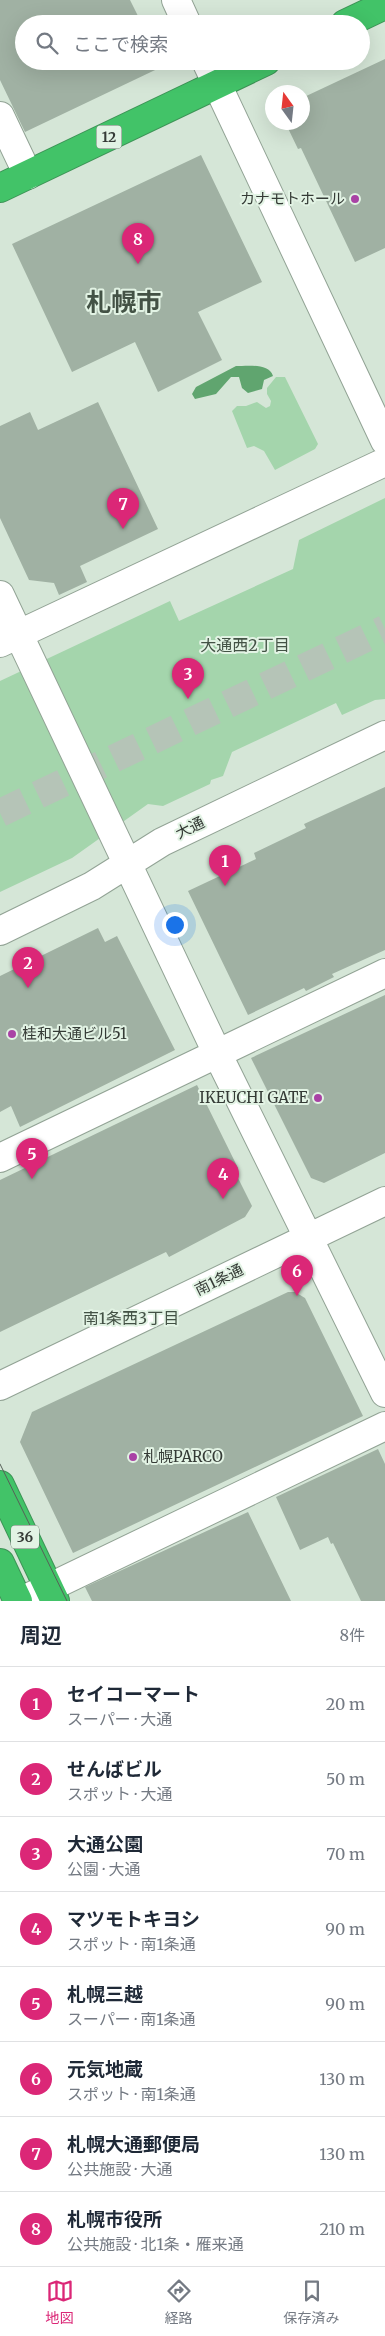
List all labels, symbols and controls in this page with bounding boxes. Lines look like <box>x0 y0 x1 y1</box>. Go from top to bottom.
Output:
search box <box>15 15 370 70</box>
icon: search <box>33 29 61 57</box>
text: ここで検索 <box>73 32 168 56</box>
north arrow <box>265 85 310 130</box>
road number: 12 <box>96 125 122 148</box>
place label: カナモトホール <box>240 189 345 208</box>
marker: カナモトホール <box>349 193 361 205</box>
pin: 8 <box>122 223 154 264</box>
district label: 札幌市 <box>86 286 162 318</box>
pin: 7 <box>107 488 139 529</box>
district label: 大通西2丁目 <box>200 635 290 655</box>
pin: 3 <box>172 658 204 699</box>
street label: 大通 <box>172 812 207 843</box>
pin: 1 <box>209 845 241 886</box>
your location <box>162 912 188 938</box>
pin: 2 <box>12 947 44 988</box>
place label: 桂和大通ビル51 <box>22 1024 127 1043</box>
marker: 桂和大通ビル51 <box>6 1028 18 1040</box>
place label: IKEUCHI GATE <box>199 1088 308 1107</box>
marker: IKEUCHI GATE <box>312 1092 324 1104</box>
pin: 5 <box>16 1138 48 1179</box>
pin: 4 <box>207 1158 239 1199</box>
pin: 6 <box>281 1255 313 1296</box>
street label: 南1条通 <box>191 1260 246 1299</box>
district label: 南1条西3丁目 <box>83 1308 179 1328</box>
place label: 札幌PARCO <box>143 1447 223 1466</box>
marker: 札幌PARCO <box>127 1451 139 1463</box>
road number: 36 <box>11 1525 39 1548</box>
text: 周辺 <box>20 1622 62 1649</box>
text: 8件 <box>339 1625 365 1645</box>
text: セイコーマート <box>67 1682 200 1706</box>
text: 1 <box>32 1694 40 1714</box>
text: 20 m <box>326 1694 365 1714</box>
text: スーパー · 大通 <box>67 1709 172 1729</box>
text: せんばビル <box>67 1757 162 1781</box>
text: 2 <box>31 1769 41 1789</box>
text: 50 m <box>326 1769 365 1789</box>
text: スポット · 大通 <box>67 1784 172 1804</box>
text: 大通公園 <box>67 1832 143 1856</box>
text: 3 <box>31 1844 41 1864</box>
text: 70 m <box>326 1844 365 1864</box>
text: 公園 · 大通 <box>67 1859 140 1879</box>
text: マツモトキヨシ <box>67 1907 200 1931</box>
text: 4 <box>31 1919 41 1939</box>
text: 90 m <box>325 1919 365 1939</box>
text: スポット · 南1条通 <box>67 1934 196 1954</box>
text: 札幌三越 <box>67 1982 143 2006</box>
text: 5 <box>31 1994 41 2014</box>
text: 90 m <box>325 1994 365 2014</box>
text: スーパー · 南1条通 <box>67 2009 196 2029</box>
text: 元気地蔵 <box>67 2057 143 2081</box>
text: 6 <box>31 2069 41 2089</box>
text: 130 m <box>319 2069 365 2089</box>
text: スポット · 南1条通 <box>67 2084 196 2104</box>
text: 札幌大通郵便局 <box>67 2132 200 2156</box>
text: 7 <box>31 2144 41 2164</box>
text: 130 m <box>319 2144 365 2164</box>
text: 公共施設 · 大通 <box>67 2159 172 2179</box>
text: 札幌市役所 <box>67 2207 162 2231</box>
text: 8 <box>31 2219 41 2239</box>
text: 210 m <box>320 2219 365 2239</box>
text: 公共施設 · 北1条・雁来通 <box>67 2234 244 2254</box>
tab: 地図 <box>46 2277 74 2327</box>
tab: 経路 <box>165 2277 193 2327</box>
tab: 保存済み <box>284 2277 340 2327</box>

